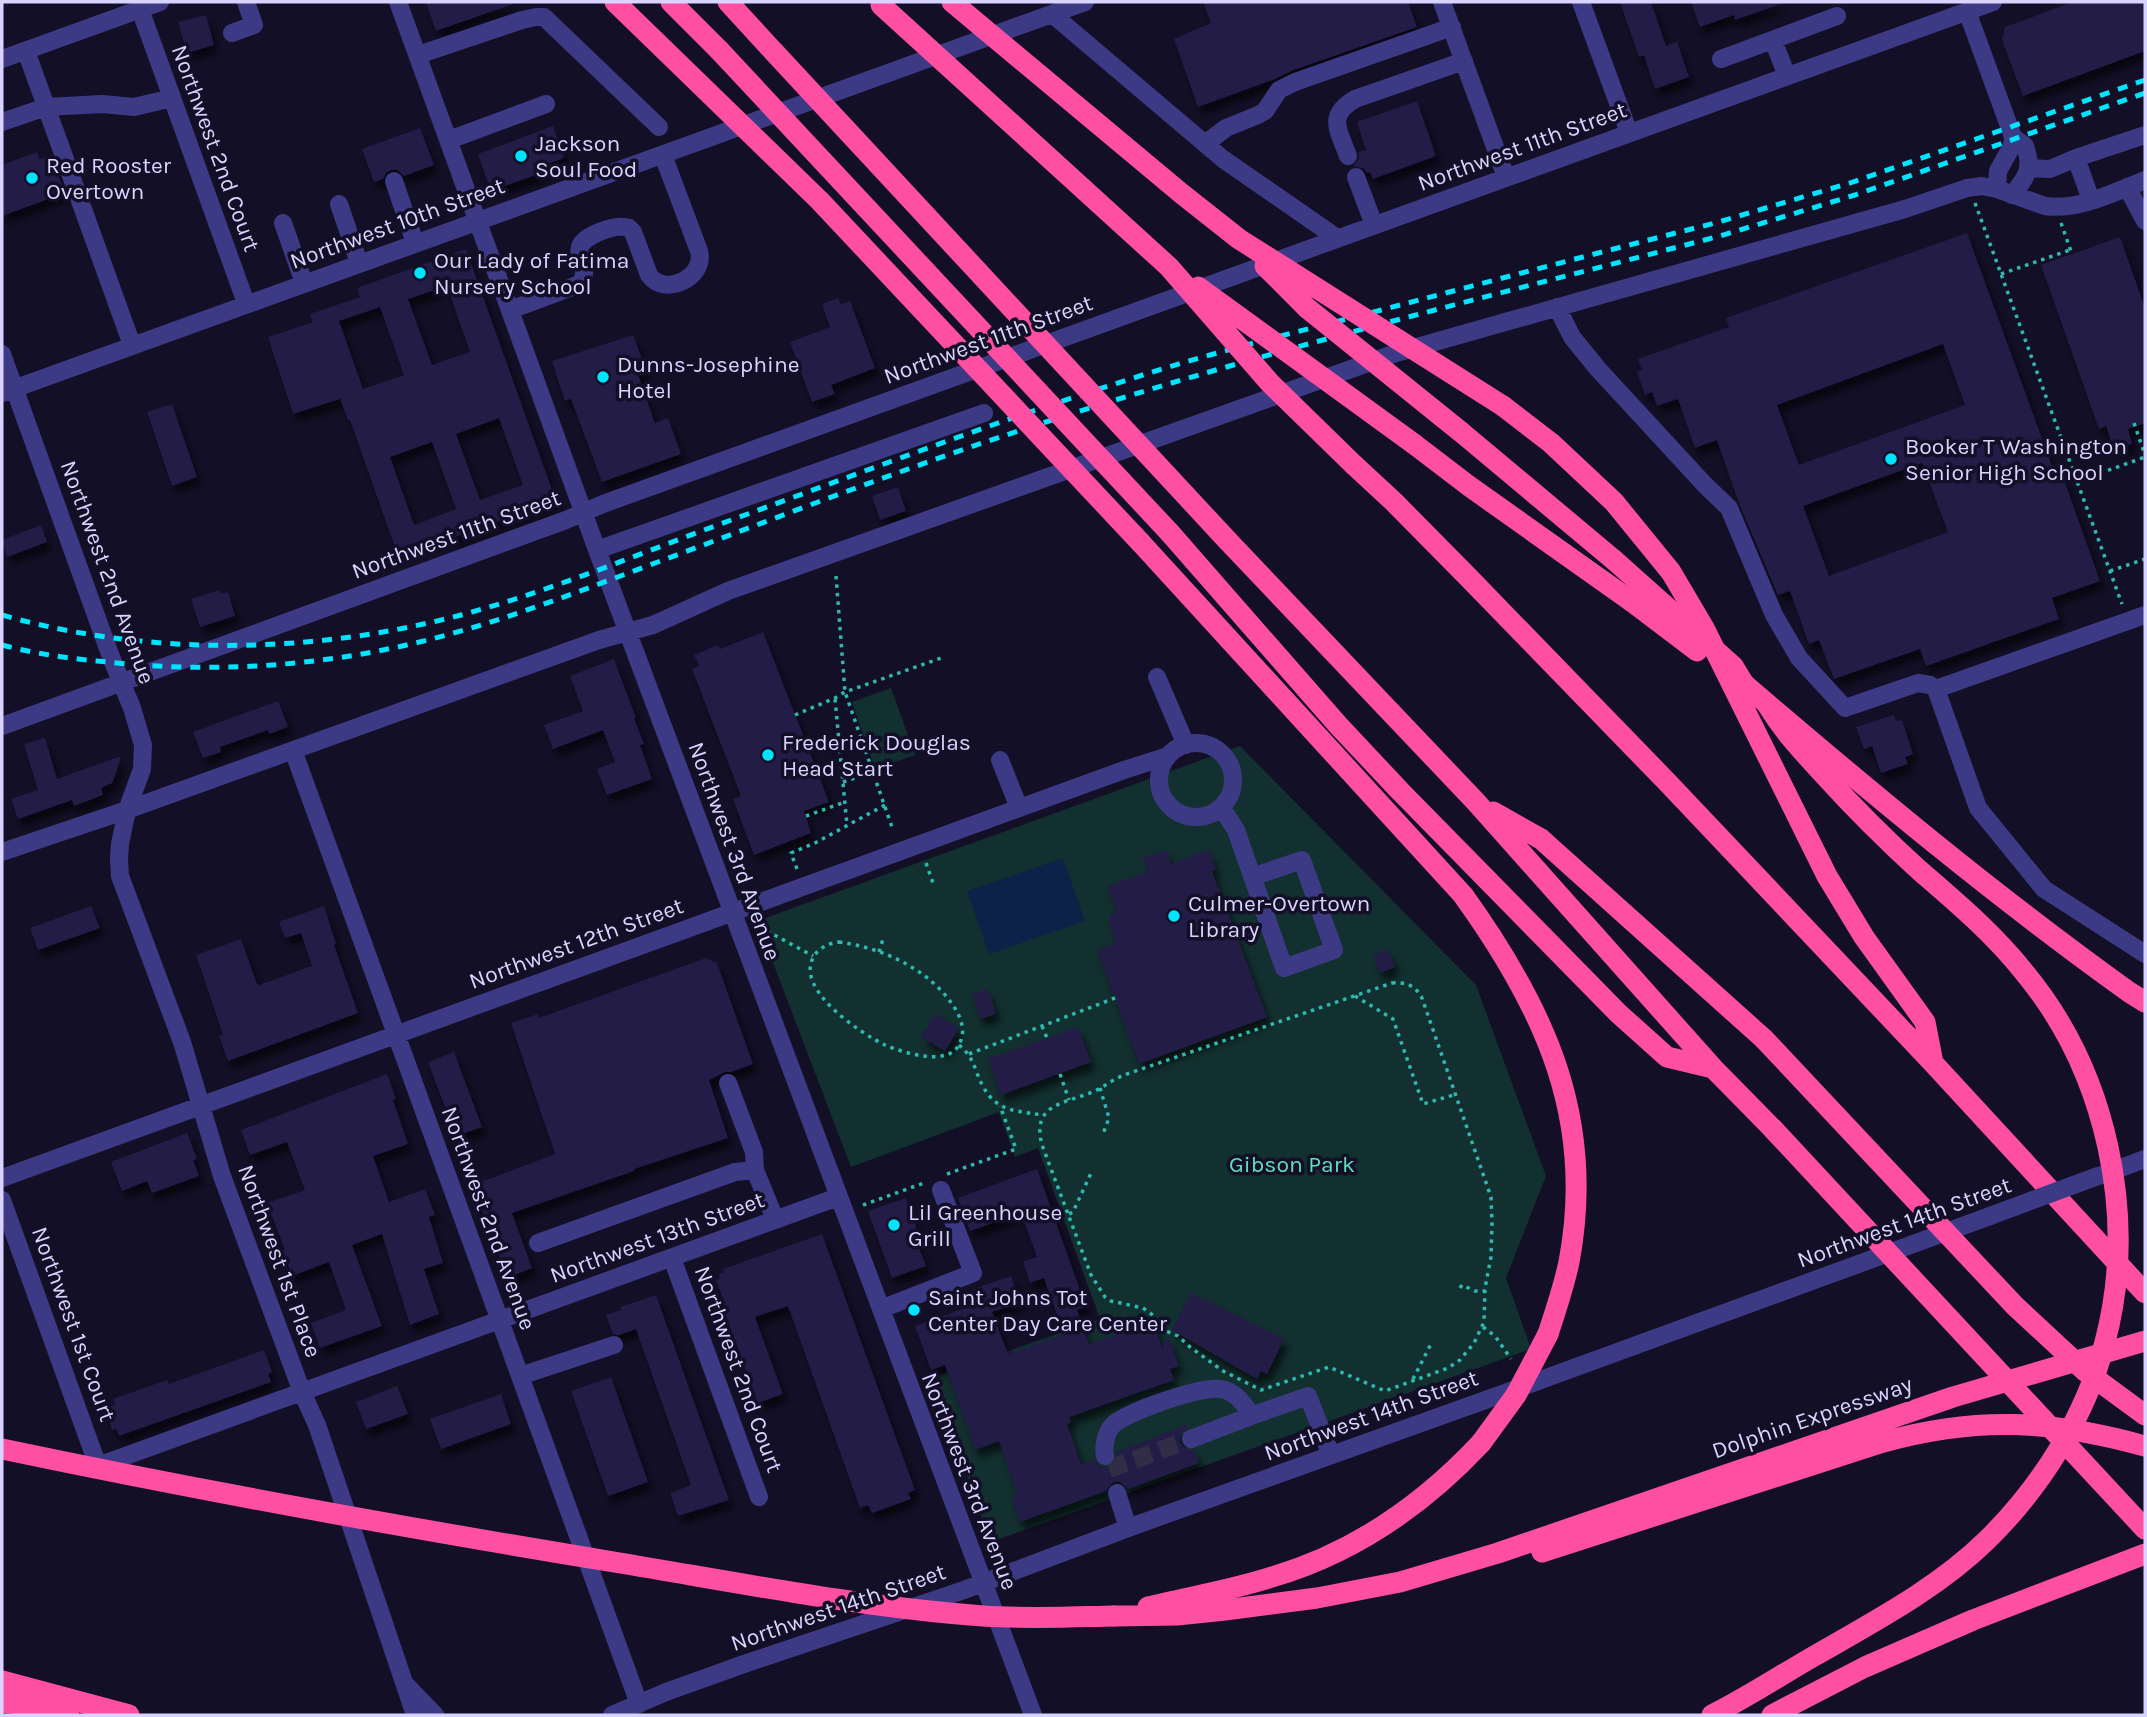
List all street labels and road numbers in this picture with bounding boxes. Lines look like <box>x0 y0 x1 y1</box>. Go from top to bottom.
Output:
street label: Northwest 2nd Court <box>166 41 266 255</box>
street label: Northwest 11th Street <box>1414 96 1631 197</box>
street label: Northwest 10th Street <box>286 172 508 275</box>
street label: Northwest 11th Street <box>880 289 1097 390</box>
street label: Northwest 2nd Avenue <box>55 457 161 688</box>
street label: Northwest 11th Street <box>348 484 565 585</box>
street label: Northwest 3rd Avenue <box>682 738 787 964</box>
street label: Northwest 12th Street <box>465 892 687 995</box>
street label: Northwest 2nd Avenue <box>436 1103 542 1334</box>
street label: Northwest 1st Place <box>232 1161 327 1361</box>
street label: Northwest 14th Street <box>1794 1171 2015 1274</box>
street label: Northwest 13th Street <box>546 1186 768 1289</box>
street label: Northwest 1st Court <box>26 1223 121 1426</box>
street label: Northwest 2nd Court <box>689 1262 789 1476</box>
street label: Northwest 14th Street <box>1261 1364 1482 1467</box>
street label: Northwest 3rd Avenue <box>916 1369 1023 1594</box>
street label: Dolphin Expressway <box>1708 1370 1916 1464</box>
street label: Northwest 14th Street <box>727 1558 949 1657</box>

